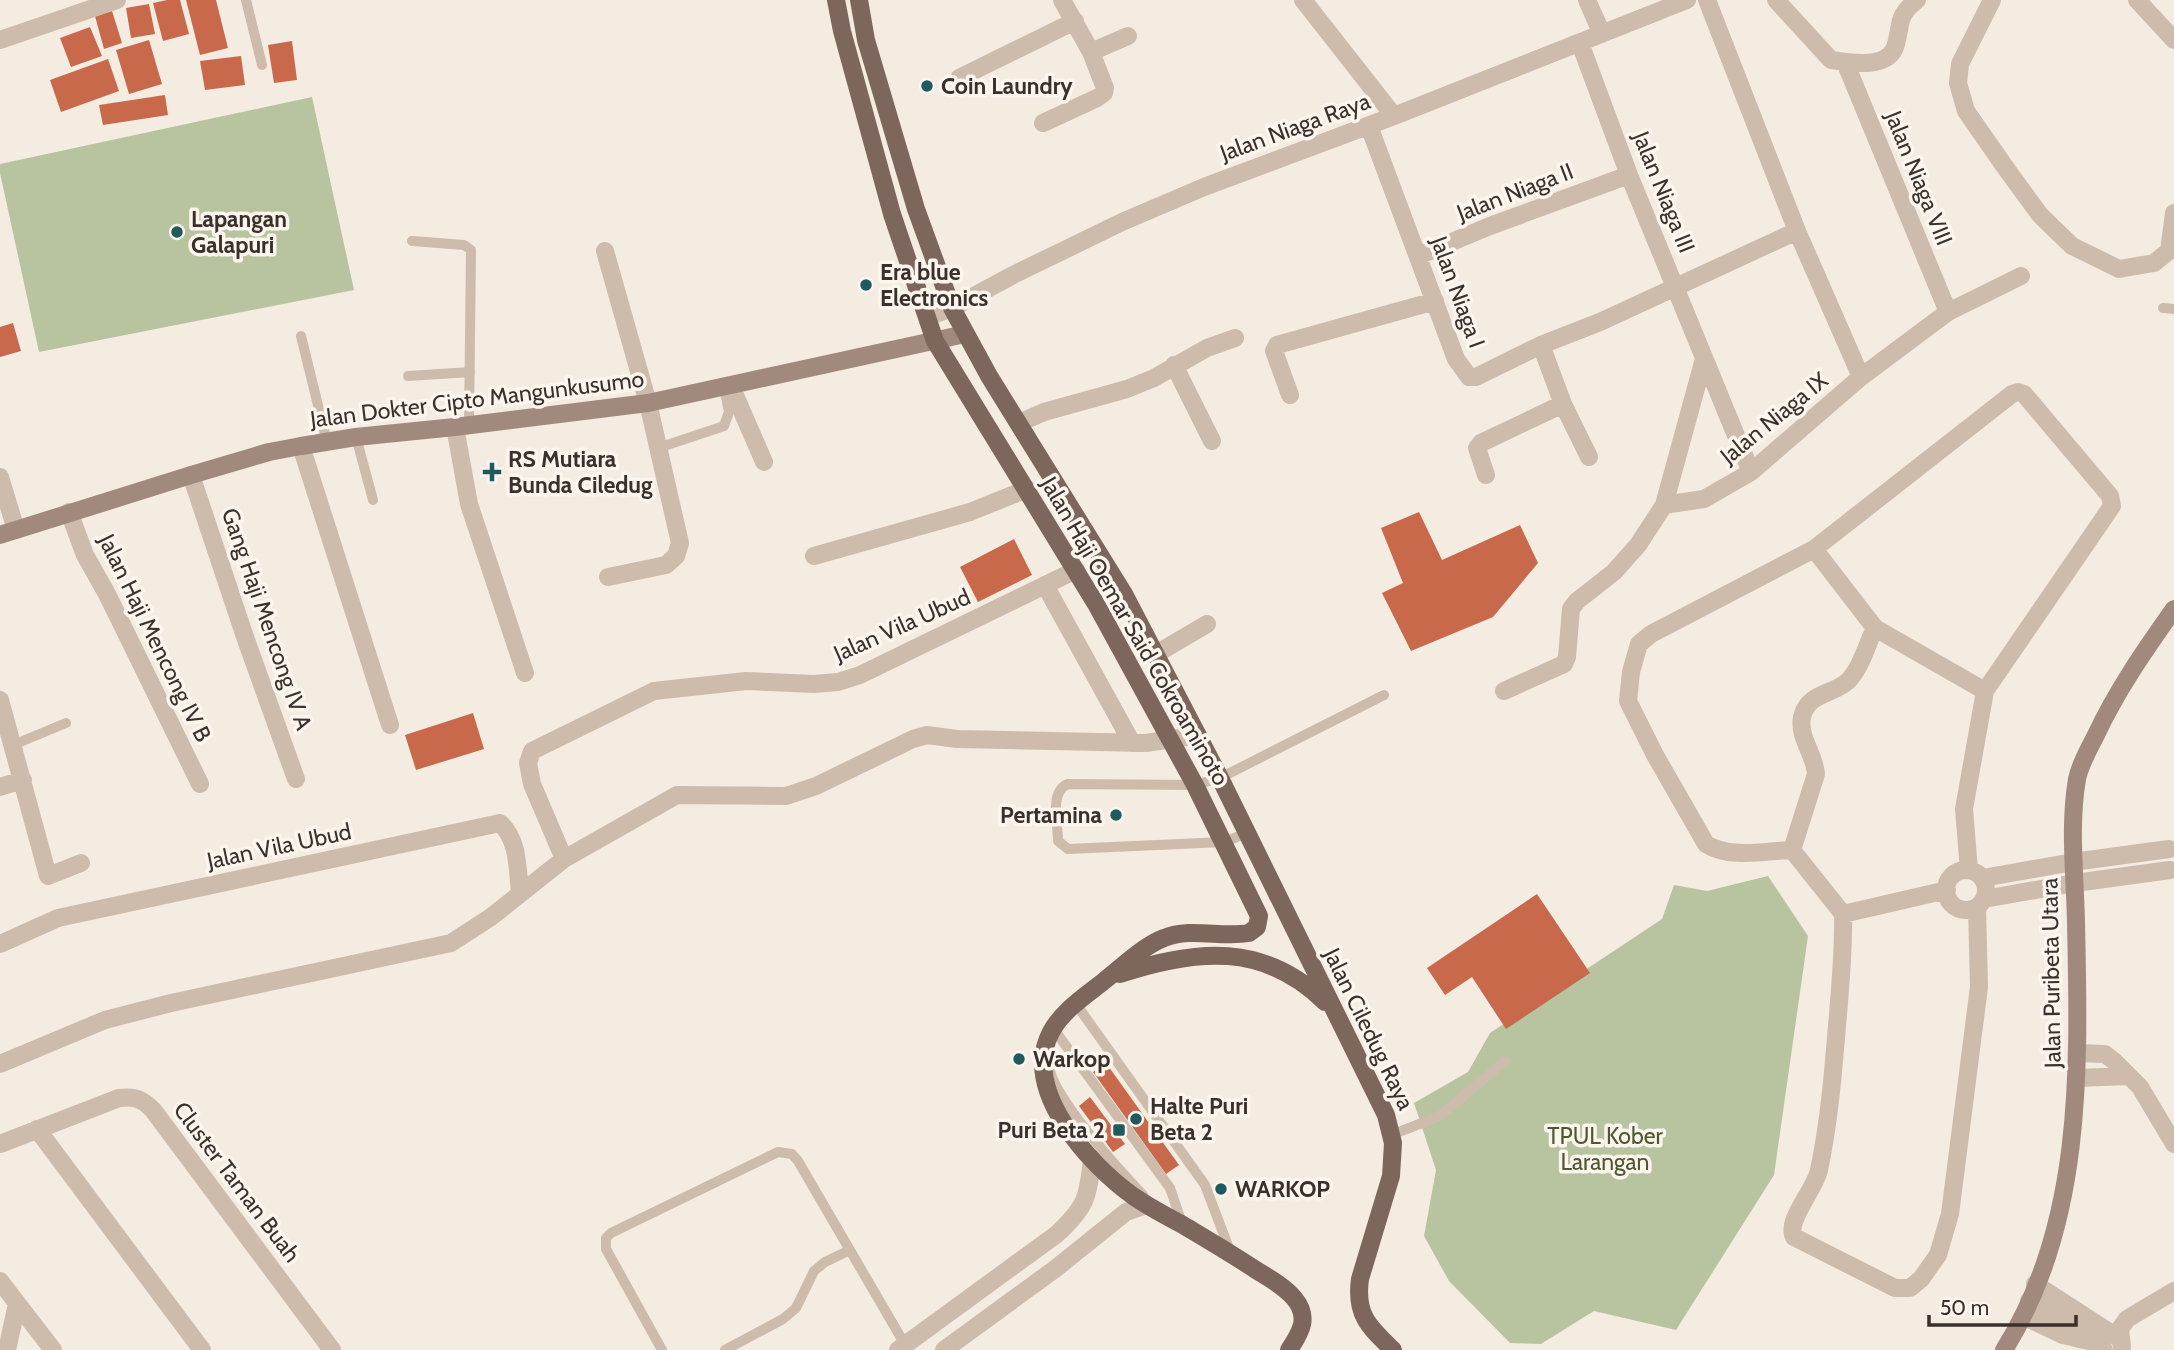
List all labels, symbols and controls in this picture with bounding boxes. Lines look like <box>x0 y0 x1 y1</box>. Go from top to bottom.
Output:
place label: Coin Laundry <box>941 72 1073 100</box>
marker: Coin Laundry <box>919 78 935 94</box>
street label: Jalan Niaga Raya <box>1215 87 1374 167</box>
street label: Jalan Niaga VIII <box>1879 106 1959 249</box>
street label: Jalan Niaga III <box>1627 126 1701 257</box>
street label: Jalan Niaga II <box>1452 157 1577 227</box>
place label: Lapangan Galapuri <box>191 205 287 259</box>
marker: Lapangan Galapuri <box>169 224 185 240</box>
street label: Jalan Niaga I <box>1425 231 1491 352</box>
place label: Era blue Electronics <box>880 258 988 312</box>
marker: Era blue Electronics <box>858 277 874 293</box>
street label: Jalan Dokter Cipto Mangunkusumo <box>308 365 645 433</box>
street label: Jalan Niaga IX <box>1714 366 1834 470</box>
place label: RS Mutiara Bunda Ciledug <box>508 445 653 499</box>
marker: RS Mutiara Bunda Ciledug <box>482 462 502 482</box>
street label: Jalan Haji Oemar Said Cokroaminoto <box>1034 471 1235 790</box>
street label: Gang Haji Mencong IV A <box>216 504 318 734</box>
street label: Jalan Haji Mencong IV B <box>92 529 218 747</box>
street label: Jalan Vila Ubud <box>828 582 975 668</box>
place label: Pertamina <box>1000 801 1103 829</box>
marker: Pertamina <box>1108 807 1124 823</box>
street label: Jalan Vila Ubud <box>203 817 354 875</box>
street label: Jalan Puribeta Utara <box>2035 878 2067 1069</box>
street label: Jalan Ciledug Raya <box>1317 943 1420 1114</box>
place label: Warkop <box>1033 1045 1110 1073</box>
marker: Warkop <box>1011 1051 1027 1067</box>
place label: Halte Puri Beta 2 <box>1150 1092 1248 1146</box>
street label: Cluster Taman Buah <box>168 1096 306 1268</box>
marker: Halte Puri Beta 2 <box>1128 1111 1144 1127</box>
place label: Puri Beta 2 <box>997 1116 1105 1144</box>
marker: Puri Beta 2 <box>1111 1122 1127 1138</box>
park label: TPUL Kober Larangan <box>1547 1122 1663 1176</box>
place label: WARKOP <box>1235 1175 1330 1203</box>
marker: WARKOP <box>1213 1181 1229 1197</box>
scale bar <box>1929 1284 2076 1328</box>
text: 50 m <box>1940 1295 1989 1320</box>

